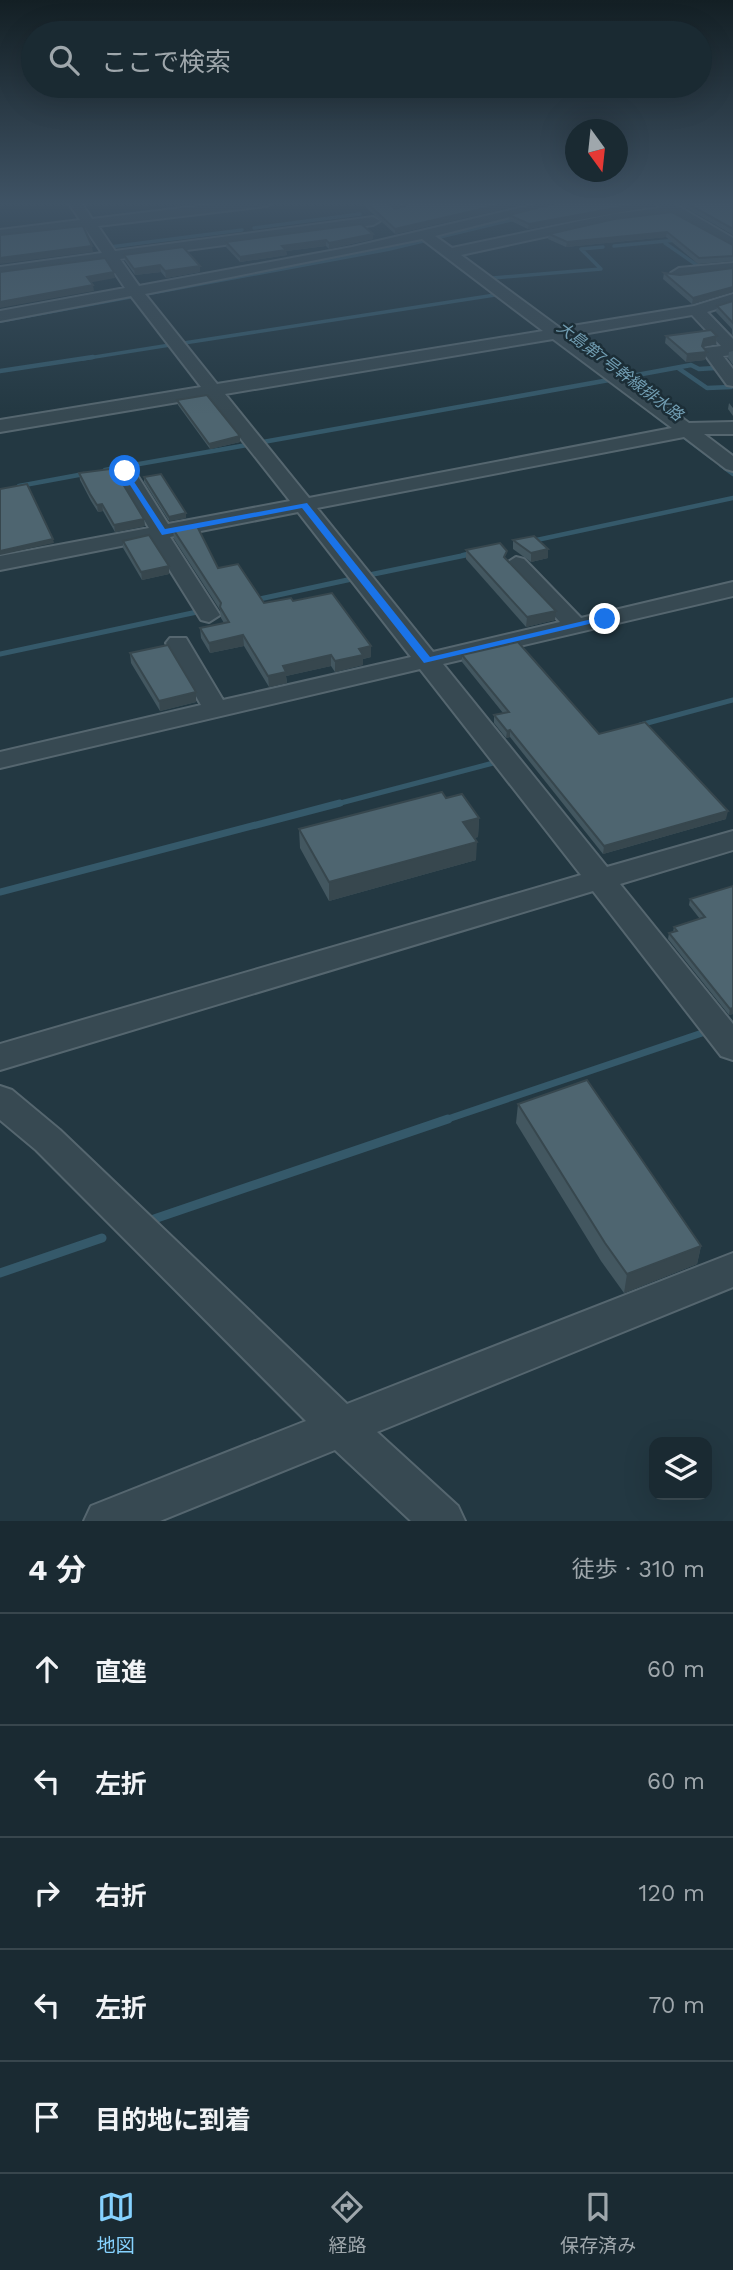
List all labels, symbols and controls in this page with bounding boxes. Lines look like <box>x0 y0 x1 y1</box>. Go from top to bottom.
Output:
search box <box>21 21 712 98</box>
icon: search <box>45 41 83 79</box>
text: ここで検索 <box>101 47 231 77</box>
north arrow <box>565 119 628 182</box>
water label: 大島第7号幹線排水路 <box>553 317 688 426</box>
route start <box>109 455 140 486</box>
route end <box>589 603 620 634</box>
map controls <box>649 1437 712 1500</box>
button: layers <box>649 1437 712 1500</box>
text: 4 分 <box>28 1552 86 1587</box>
text: 徒歩 · 310 m <box>572 1556 705 1583</box>
icon: ahead <box>28 1650 66 1688</box>
text: 60 m <box>647 1656 705 1683</box>
text: 直進 <box>95 1657 147 1687</box>
icon: left <box>28 1762 66 1800</box>
text: 60 m <box>647 1768 705 1795</box>
text: 左折 <box>95 1769 147 1799</box>
icon: right <box>28 1874 66 1912</box>
text: 120 m <box>639 1880 705 1907</box>
text: 右折 <box>95 1881 147 1911</box>
icon: left <box>28 1986 66 2024</box>
text: 70 m <box>648 1992 705 2019</box>
text: 左折 <box>95 1993 147 2023</box>
icon: arrive <box>28 2098 66 2136</box>
text: 目的地に到着 <box>95 2105 251 2135</box>
tab: 地図 <box>97 2188 135 2257</box>
tab: 経路 <box>328 2188 366 2257</box>
tab: 保存済み <box>560 2188 636 2257</box>

